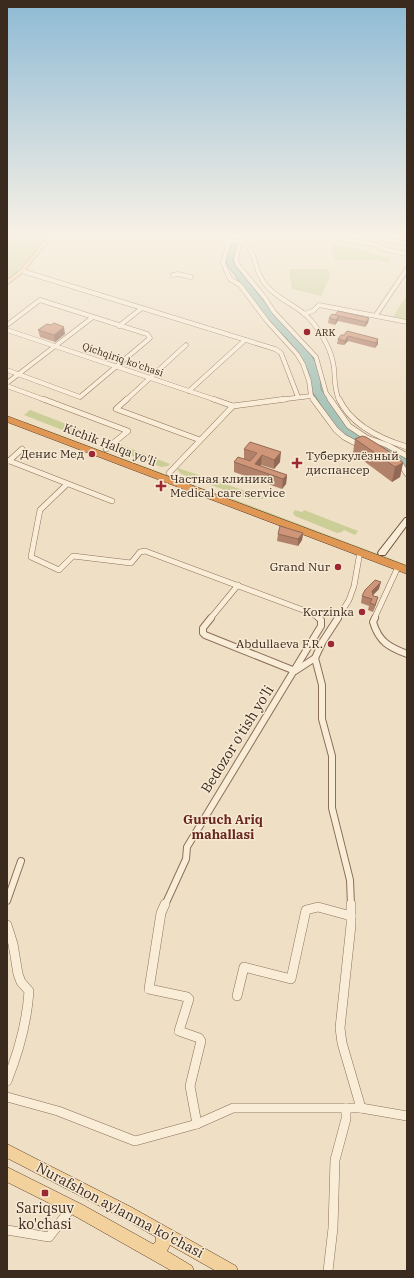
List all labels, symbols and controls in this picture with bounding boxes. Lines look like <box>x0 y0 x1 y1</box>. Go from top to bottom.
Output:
place label: ARK <box>315 326 336 339</box>
marker: ARK <box>302 327 312 337</box>
street label: Qichqiriq ko'chasi <box>81 339 165 379</box>
street label: Kichik Halqa yo'li <box>61 420 159 469</box>
place label: Денис Мед <box>21 446 84 461</box>
place label: Туберкулёзный диспансер <box>306 448 399 477</box>
marker: Денис Мед <box>87 449 97 459</box>
marker: Туберкулёзный диспансер <box>291 457 303 469</box>
place label: Частная клиника Medical care service <box>170 471 285 500</box>
marker: Частная клиника Medical care service <box>155 480 167 492</box>
place label: Grand Nur <box>270 559 331 574</box>
marker: Grand Nur <box>333 562 343 572</box>
place label: Korzinka <box>303 604 354 619</box>
marker: Korzinka <box>357 607 367 617</box>
place label: Abdullaeva F.R. <box>236 636 323 651</box>
marker: Abdullaeva F.R. <box>326 639 336 649</box>
street label: Bedozor o'tish yo'li <box>197 682 277 796</box>
district label: Guruch Ariq mahallasi <box>183 811 263 843</box>
street label: Nurafshon aylanma ko'chasi <box>33 1158 207 1262</box>
marker: Sariqsuv ko'chasi <box>40 1188 50 1198</box>
place label: Sariqsuv ko'chasi <box>16 1199 74 1233</box>

